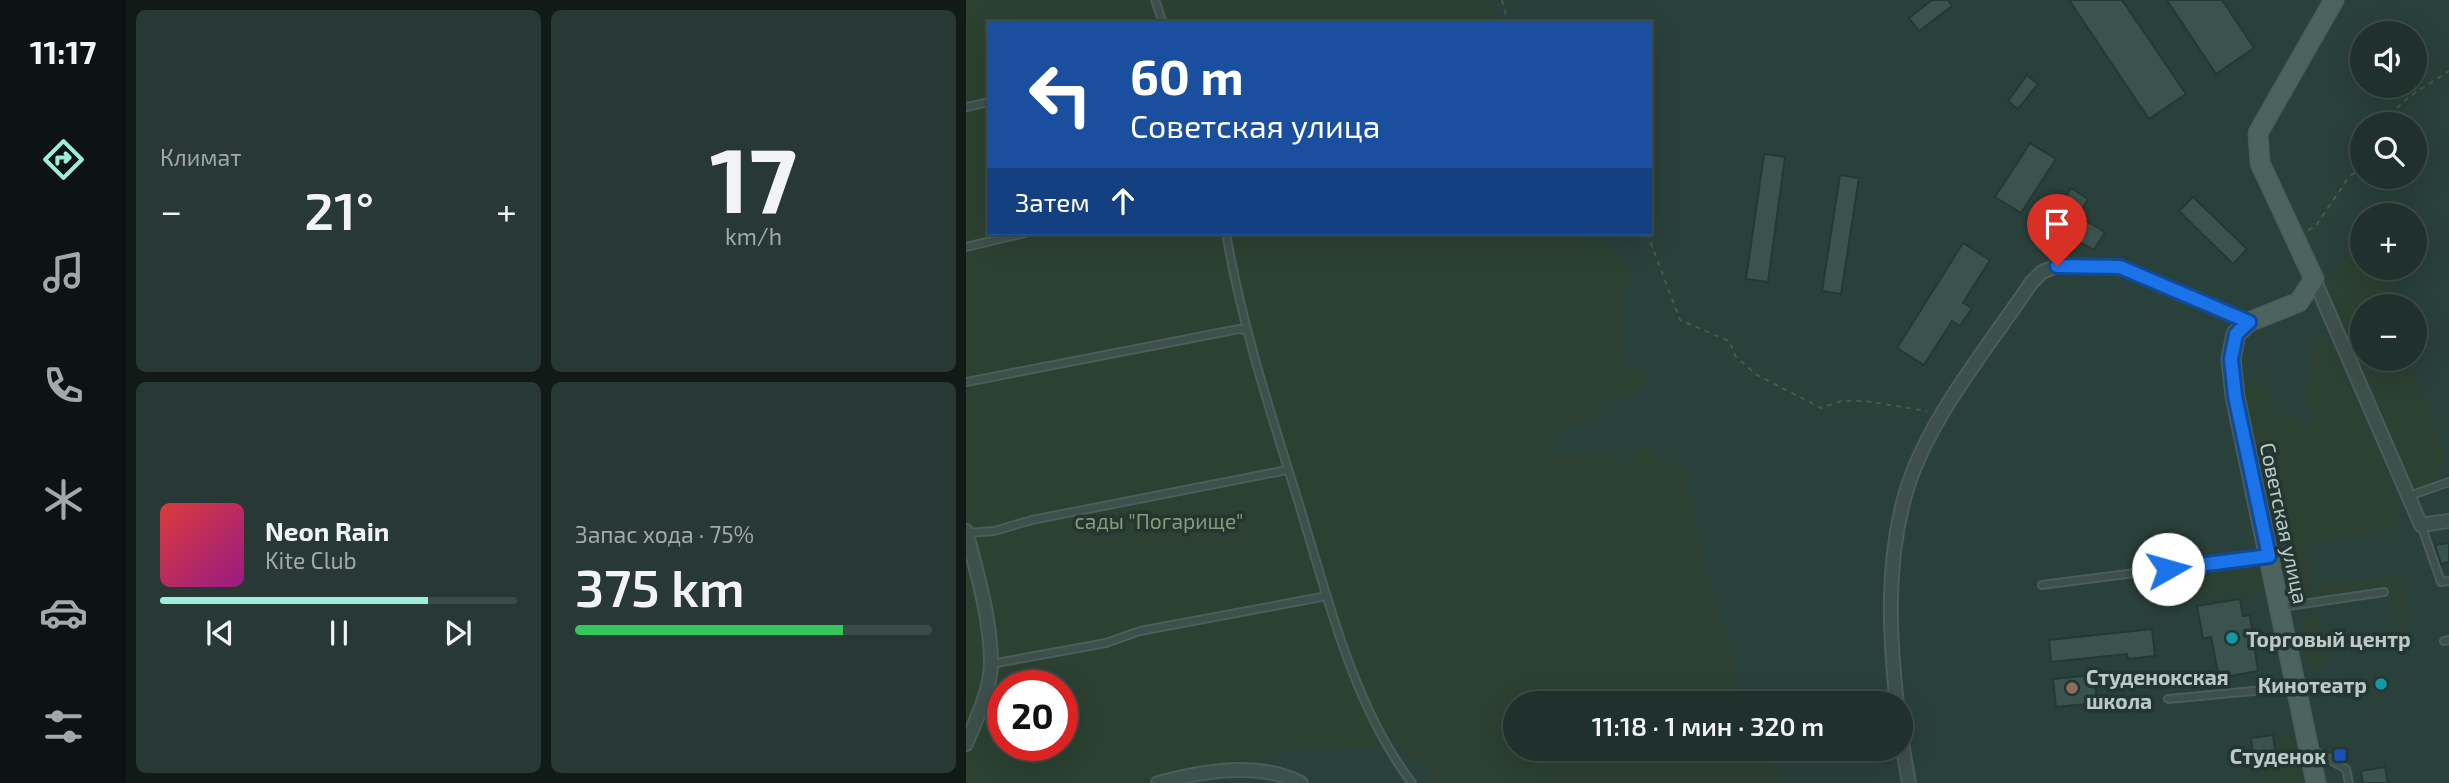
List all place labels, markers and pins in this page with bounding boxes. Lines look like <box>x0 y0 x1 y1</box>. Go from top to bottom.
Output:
pin <box>2027 194 2087 266</box>
place label: Торговый центр <box>2246 626 2411 651</box>
marker: Торговый центр <box>2224 630 2240 646</box>
place label: Студенокская школа <box>2086 664 2229 713</box>
place label: Кинотеатр <box>2258 672 2367 697</box>
marker: Кинотеатр <box>2373 676 2389 692</box>
marker: Студенокская школа <box>2064 680 2080 696</box>
place label: Студенок <box>2230 743 2326 768</box>
marker: Студенок <box>2332 747 2348 763</box>

